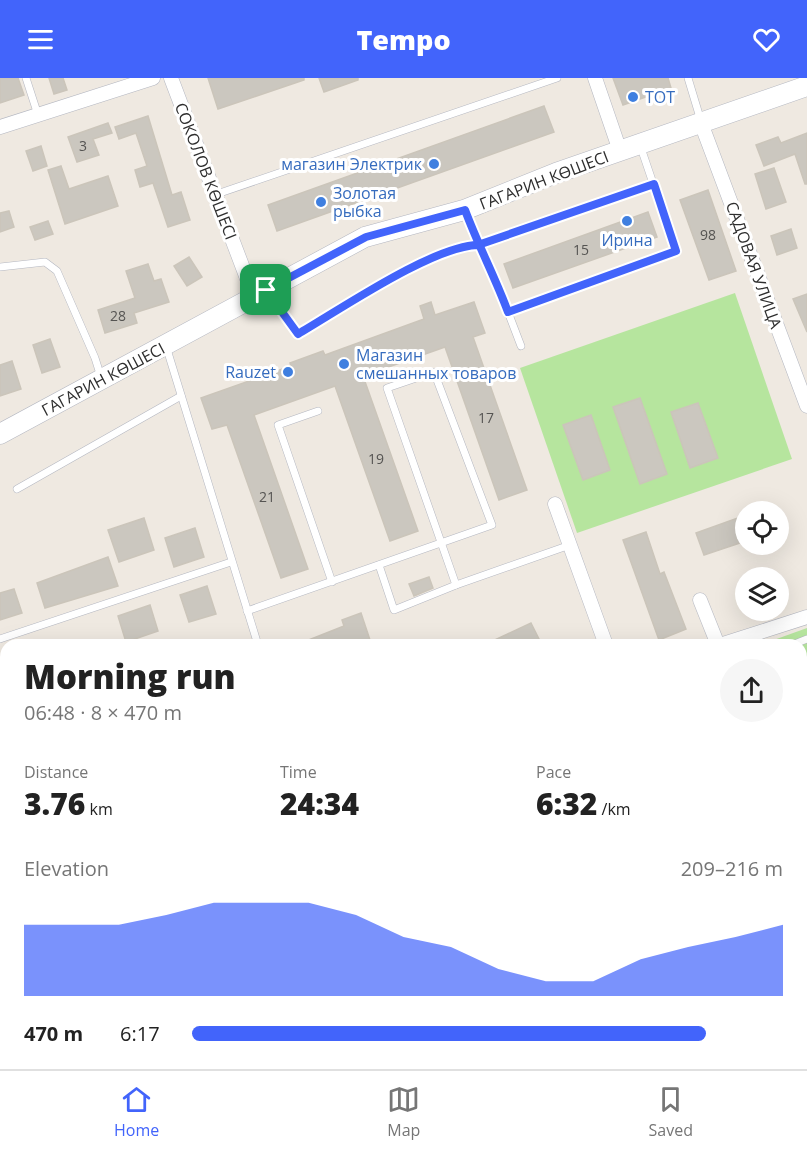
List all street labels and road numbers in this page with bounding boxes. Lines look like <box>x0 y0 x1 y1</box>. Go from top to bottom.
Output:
street label: СОКОЛОВ КӨШЕСІ <box>170 99 242 243</box>
street label: ГАГАРИН КӨШЕСІ <box>476 145 612 215</box>
street label: САДОВАЯ УЛИЦА <box>721 199 787 332</box>
street label: ГАГАРИН КӨШЕСІ <box>37 337 169 421</box>

